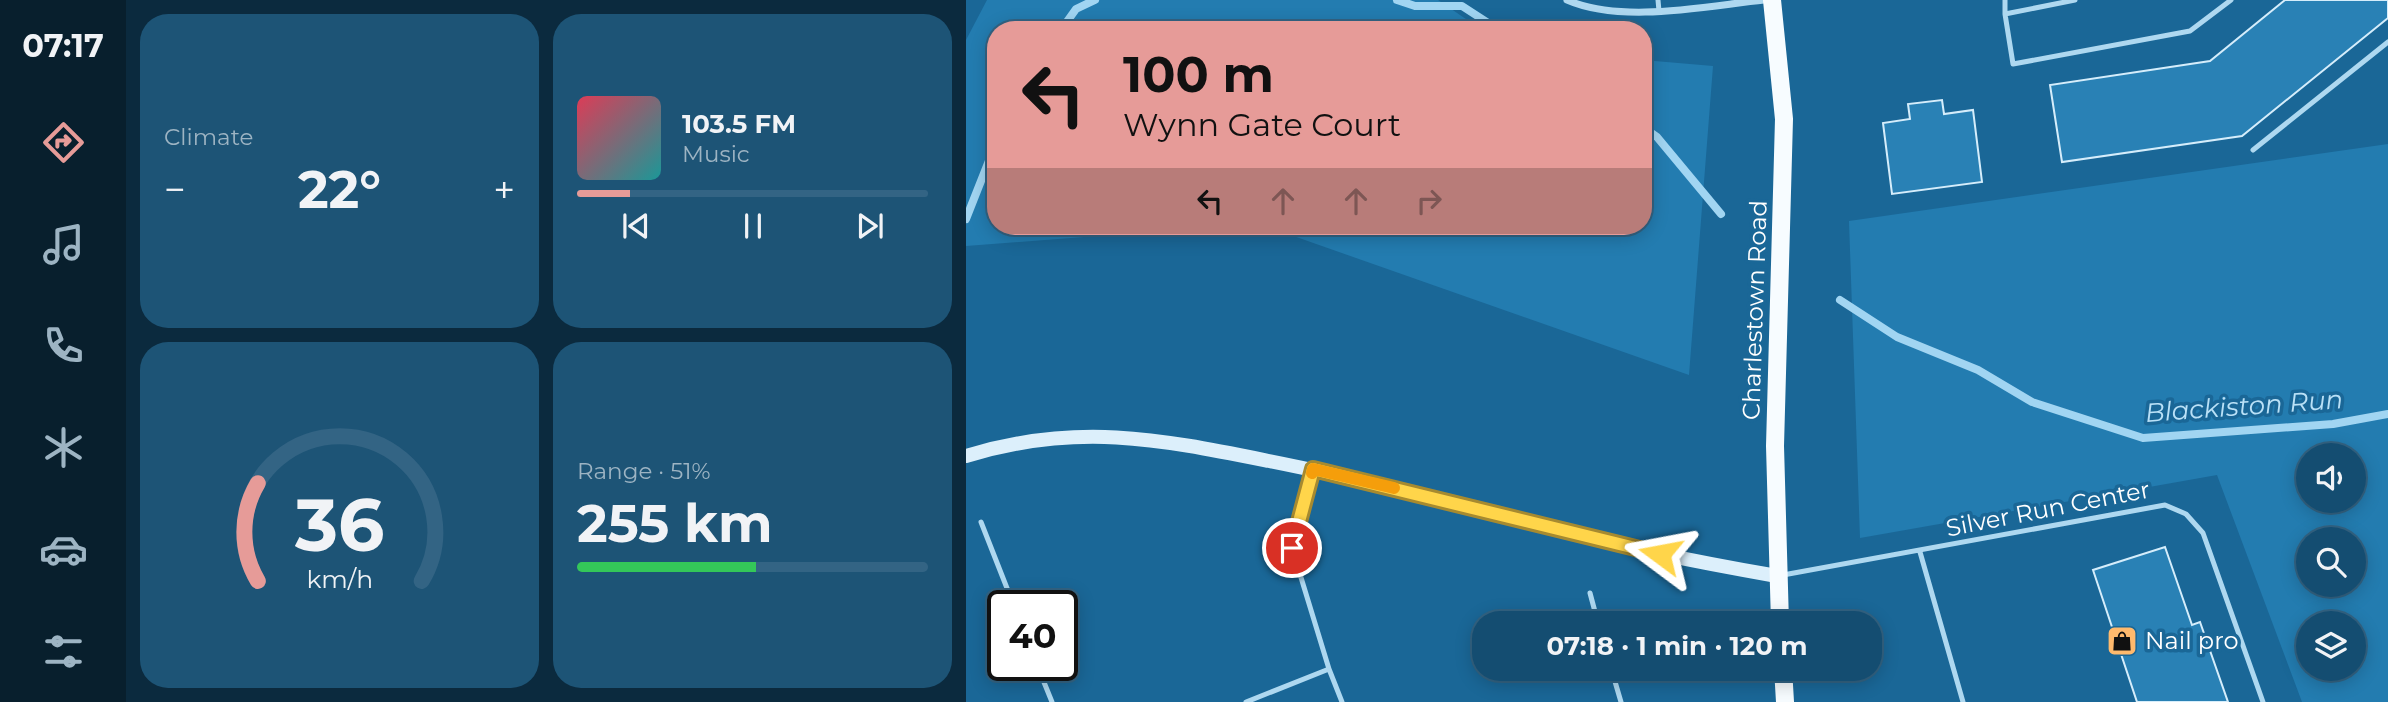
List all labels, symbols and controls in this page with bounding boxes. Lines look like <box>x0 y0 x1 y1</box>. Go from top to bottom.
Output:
text: 07:17 <box>22 26 104 65</box>
text: 100 m <box>1123 45 1274 104</box>
icon: left <box>1008 49 1099 140</box>
text: Wynn Gate Court <box>1123 105 1401 144</box>
text: 103.5 FM <box>682 108 796 140</box>
icon: directions <box>39 118 88 167</box>
text: Climate <box>164 123 253 151</box>
text: Music <box>682 140 750 168</box>
text: 22° <box>298 158 381 221</box>
text: − <box>164 166 186 213</box>
text: + <box>493 166 515 213</box>
icon: left <box>1191 182 1229 220</box>
icon: ahead <box>1264 182 1302 220</box>
icon: ahead <box>1337 182 1375 220</box>
icon: right <box>1410 182 1448 220</box>
street label: Charlestown Road <box>1736 200 1773 420</box>
icon: previous <box>617 207 655 245</box>
icon: pause <box>734 207 772 245</box>
icon: next <box>851 207 889 245</box>
icon: music <box>39 220 88 269</box>
icon: phone <box>39 321 88 370</box>
water label: Blackiston Run <box>2144 383 2344 429</box>
icon: climate <box>39 423 88 472</box>
map controls <box>2296 443 2366 681</box>
button: sound <box>2296 443 2366 513</box>
text: Range · 51% <box>577 457 711 485</box>
street label: Silver Run Center <box>1943 474 2152 543</box>
text: 36 <box>294 481 384 569</box>
text: 255 km <box>577 492 772 555</box>
position arrow <box>1623 517 1697 591</box>
pin <box>1262 518 1322 578</box>
icon: car <box>39 525 88 574</box>
button: search <box>2296 527 2366 597</box>
icon: arrive <box>1273 529 1311 567</box>
text: km/h <box>306 564 373 594</box>
speed limit sign: 40 <box>987 590 1078 681</box>
button: layers <box>2296 611 2366 681</box>
shop icon: Nail pro <box>2105 624 2139 658</box>
place label: Nail pro <box>2145 626 2239 655</box>
icon: filters <box>39 627 88 676</box>
text: 07:18 · 1 min · 120 m <box>1547 630 1807 662</box>

